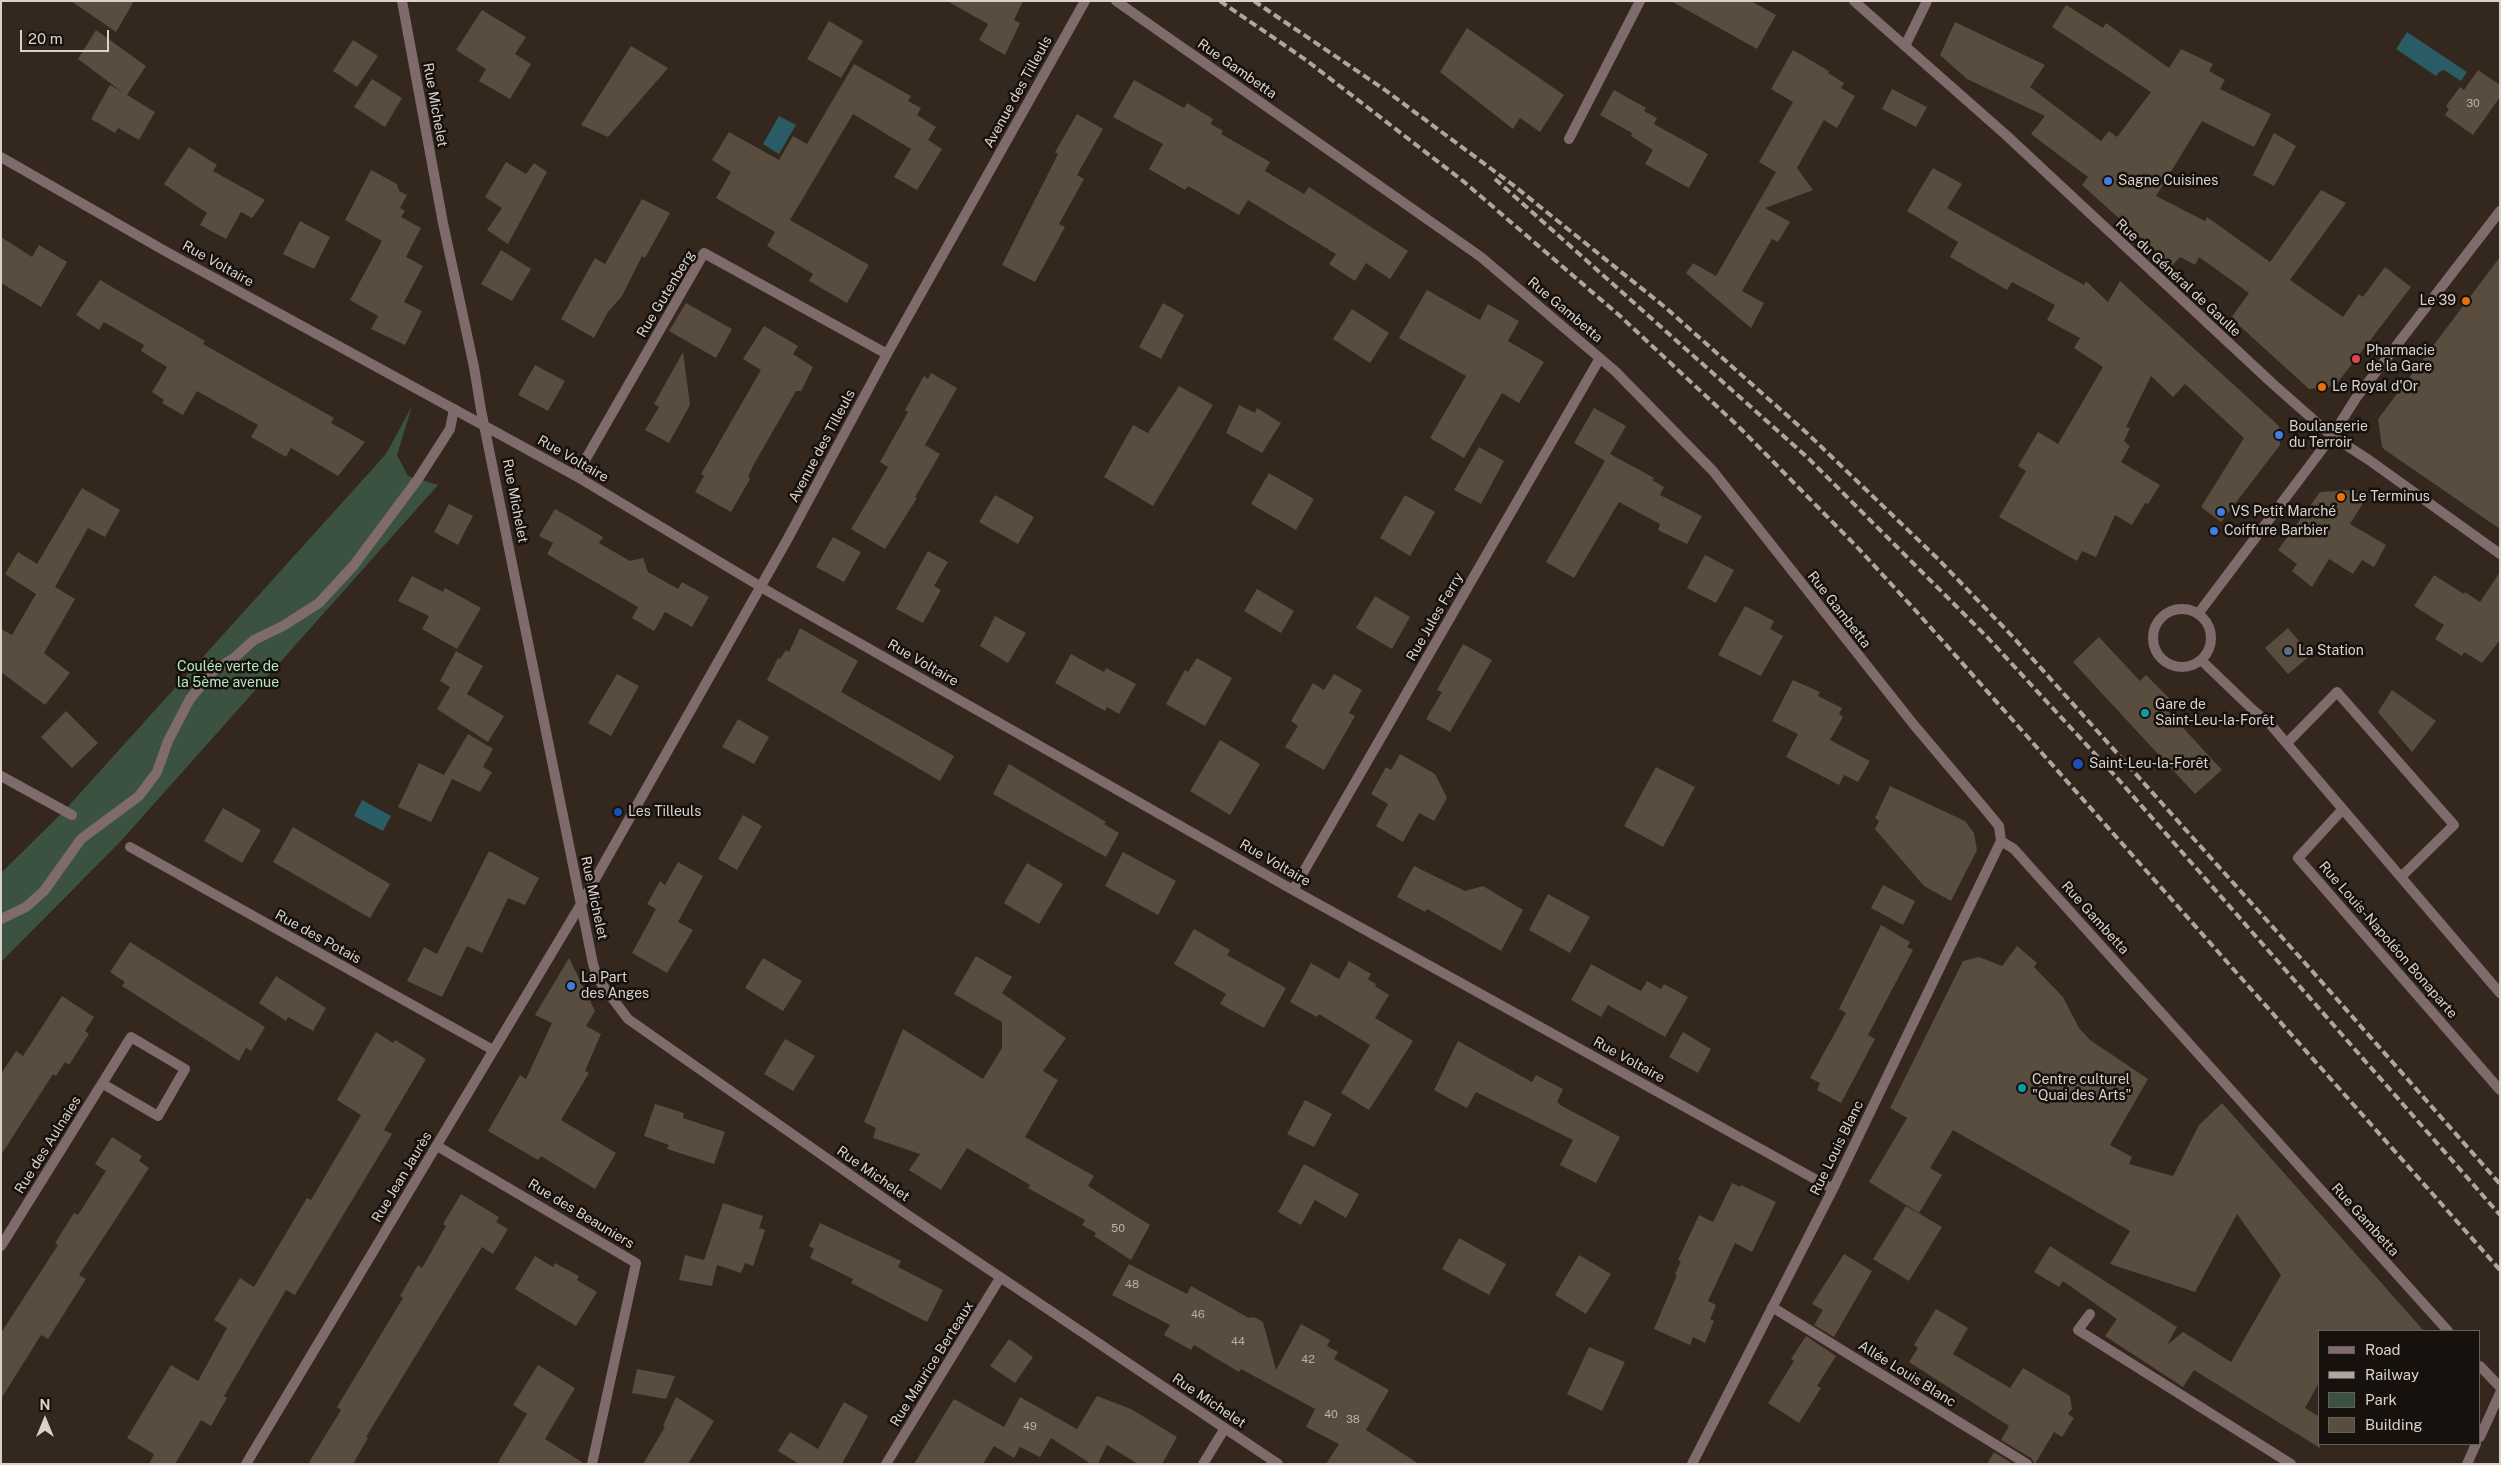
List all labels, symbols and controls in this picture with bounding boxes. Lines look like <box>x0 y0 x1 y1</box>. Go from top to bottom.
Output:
scale bar <box>22 20 111 52</box>
text: 20 m <box>28 30 63 47</box>
street label: Avenue des Tilleuls <box>980 33 1056 151</box>
street label: Rue Gambetta <box>1194 36 1280 102</box>
street label: Rue Michelet <box>419 62 451 148</box>
house number: 30 <box>2466 97 2480 111</box>
place label: Sagne Cuisines <box>2118 173 2218 189</box>
marker: Sagne Cuisines <box>2102 175 2114 187</box>
street label: Rue du Général de Gaulle <box>2112 216 2244 340</box>
street label: Rue Voltaire <box>179 237 257 291</box>
street label: Rue Gutenberg <box>633 247 699 341</box>
street label: Rue Gambetta <box>1524 274 1606 346</box>
place label: Le 39 <box>2419 293 2456 309</box>
marker: Le 39 <box>2460 295 2472 307</box>
place label: Pharmacie de la Gare <box>2366 343 2435 376</box>
marker: Pharmacie de la Gare <box>2350 353 2362 365</box>
place label: Le Royal d'Or <box>2332 379 2418 395</box>
marker: Le Royal d'Or <box>2316 381 2328 393</box>
street label: Avenue des Tilleuls <box>785 387 859 505</box>
place label: Boulangerie du Terroir <box>2289 419 2368 452</box>
marker: Boulangerie du Terroir <box>2273 429 2285 441</box>
street label: Rue Voltaire <box>535 432 611 486</box>
street label: Rue Michelet <box>499 458 531 544</box>
place label: Le Terminus <box>2351 489 2430 505</box>
marker: Le Terminus <box>2335 491 2347 503</box>
place label: VS Petit Marché <box>2231 504 2336 520</box>
marker: VS Petit Marché <box>2215 506 2227 518</box>
place label: Coiffure Barbier <box>2224 523 2328 539</box>
marker: Coiffure Barbier <box>2208 525 2220 537</box>
street label: Rue Gambetta <box>1804 568 1874 652</box>
street label: Rue Jules Ferry <box>1403 570 1467 664</box>
street label: Rue Voltaire <box>885 636 961 690</box>
place label: La Station <box>2298 643 2364 659</box>
marker: La Station <box>2282 645 2294 657</box>
park label: Coulée verte de la 5ème avenue <box>177 659 279 692</box>
place label: Gare de Saint-Leu-la-Forêt <box>2155 697 2275 730</box>
marker: Gare de Saint-Leu-la-Forêt <box>2139 707 2151 719</box>
place label: Saint-Leu-la-Forêt <box>2089 756 2209 772</box>
marker: Saint-Leu-la-Forêt <box>2071 757 2085 771</box>
place label: Les Tilleuls <box>628 804 701 820</box>
marker: Les Tilleuls <box>612 806 624 818</box>
street label: Rue Voltaire <box>1237 836 1313 890</box>
street label: Rue Michelet <box>577 855 611 941</box>
street label: Rue Louis-Napoléon Bonaparte <box>2315 858 2461 1022</box>
street label: Rue Gambetta <box>2058 878 2132 958</box>
street label: Rue des Potais <box>272 906 364 968</box>
place label: La Part des Anges <box>581 970 649 1002</box>
marker: La Part des Anges <box>565 980 577 992</box>
street label: Rue Voltaire <box>1590 1033 1668 1087</box>
place label: Centre culturel "Quai des Arts" <box>2032 1072 2131 1104</box>
marker: Centre culturel "Quai des Arts" <box>2016 1082 2028 1094</box>
street label: Rue des Aulnaies <box>11 1093 85 1197</box>
street label: Rue Louis Blanc <box>1807 1098 1867 1198</box>
street label: Rue Jean Jaurès <box>368 1129 436 1225</box>
street label: Rue Michelet <box>833 1143 913 1205</box>
street label: Rue des Beauniers <box>525 1176 637 1252</box>
street label: Rue Gambetta <box>2328 1180 2402 1260</box>
house number: 50 <box>1111 1222 1125 1236</box>
house number: 48 <box>1125 1278 1139 1292</box>
street label: Rue Maurice Berteaux <box>887 1298 977 1430</box>
house number: 46 <box>1191 1308 1205 1322</box>
legend <box>2318 1330 2481 1445</box>
house number: 44 <box>1231 1335 1245 1349</box>
street label: Allée Louis Blanc <box>1855 1337 1959 1411</box>
text: Road <box>2365 1341 2401 1358</box>
house number: 42 <box>1301 1353 1315 1367</box>
text: Railway <box>2365 1366 2419 1383</box>
street label: Rue Michelet <box>1169 1370 1249 1432</box>
text: Park <box>2365 1391 2397 1408</box>
north arrow <box>20 1395 70 1445</box>
text: N <box>40 1397 50 1413</box>
house number: 40 <box>1324 1408 1338 1422</box>
house number: 38 <box>1346 1413 1360 1427</box>
text: Building <box>2365 1416 2423 1433</box>
house number: 49 <box>1023 1420 1037 1434</box>

